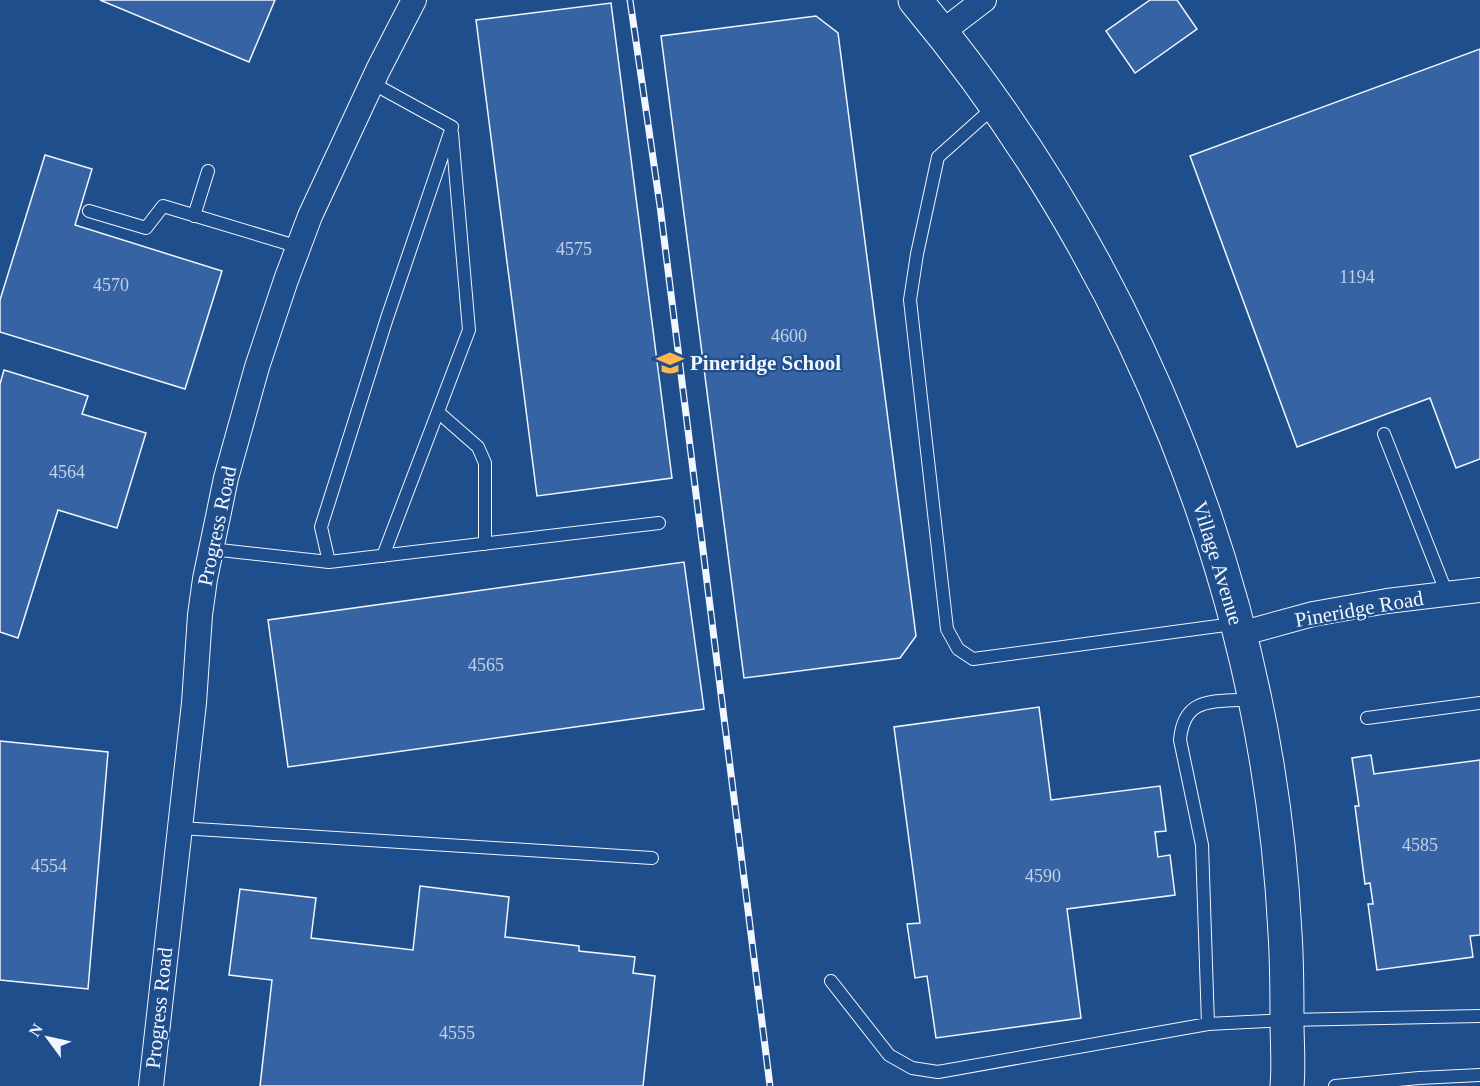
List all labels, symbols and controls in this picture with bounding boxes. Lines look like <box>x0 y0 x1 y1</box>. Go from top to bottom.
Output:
house number: 4575 <box>556 239 592 259</box>
house number: 1194 <box>1339 267 1375 287</box>
house number: 4570 <box>93 275 129 295</box>
house number: 4600 <box>771 326 807 346</box>
school or university icon: Pineridge School <box>655 348 685 378</box>
place label: Pineridge School <box>690 351 841 375</box>
house number: 4564 <box>49 462 85 482</box>
street label: Progress Road <box>193 463 242 588</box>
street label: Village Avenue <box>1188 498 1248 628</box>
street label: Pineridge Road <box>1293 586 1426 632</box>
house number: 4565 <box>468 655 504 675</box>
house number: 4585 <box>1402 835 1438 855</box>
house number: 4554 <box>31 856 67 876</box>
house number: 4590 <box>1025 866 1061 886</box>
street label: Progress Road <box>141 946 177 1070</box>
north arrow <box>18 1008 78 1068</box>
text: N <box>26 1020 46 1040</box>
house number: 4555 <box>439 1023 475 1043</box>

